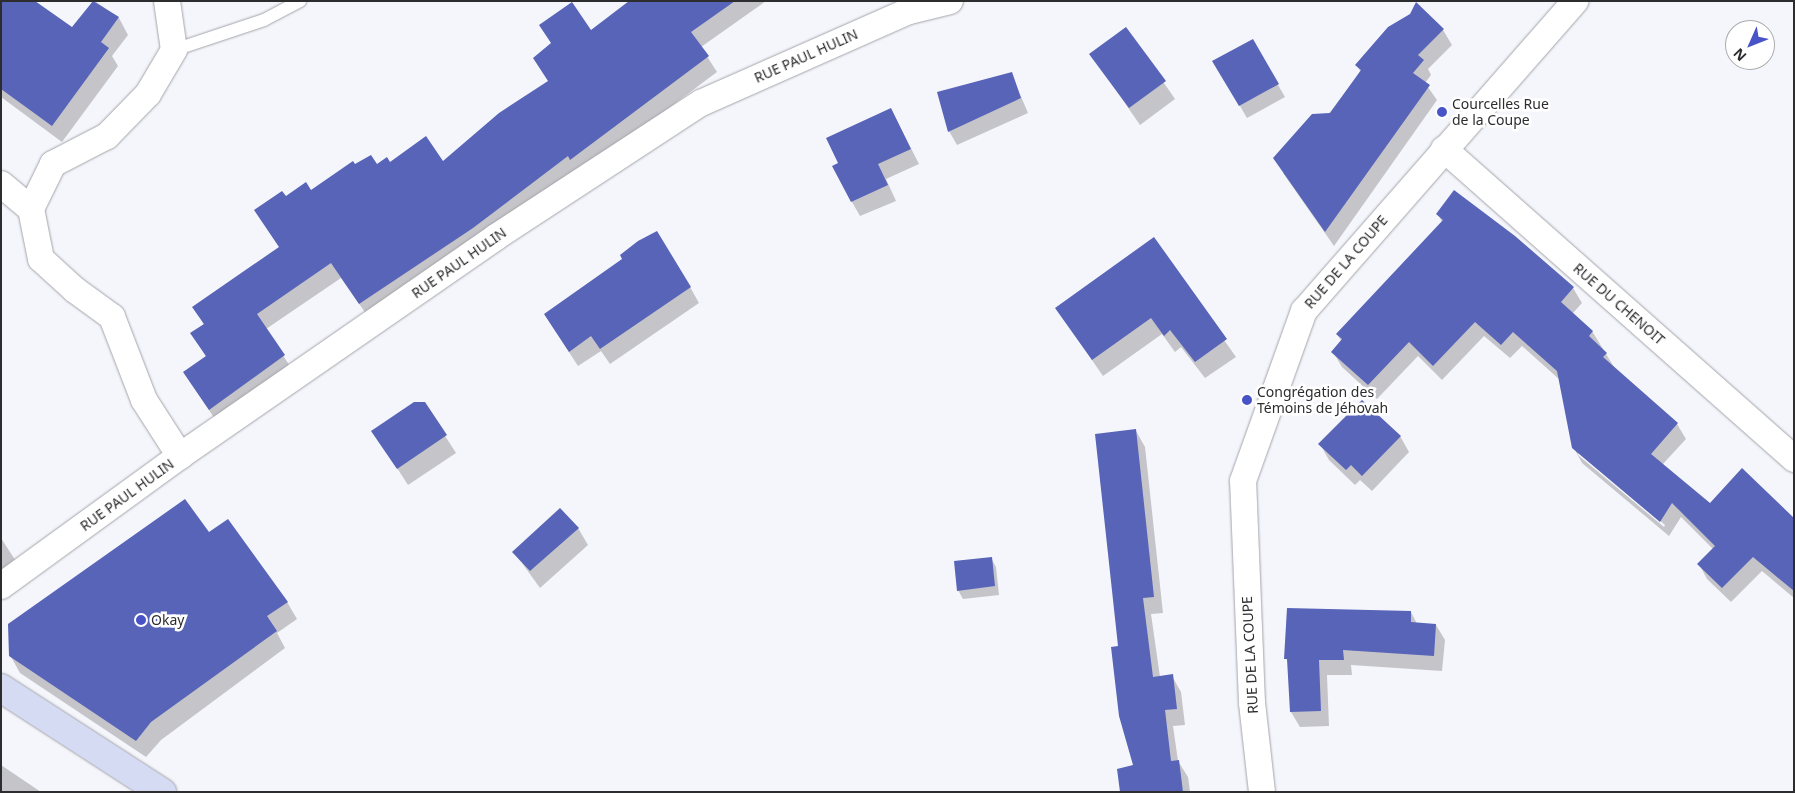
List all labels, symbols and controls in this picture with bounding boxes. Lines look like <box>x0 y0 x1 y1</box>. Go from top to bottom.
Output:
north arrow <box>1725 20 1775 70</box>
street label: RUE PAUL HULIN <box>752 26 860 86</box>
text: N <box>1729 44 1750 66</box>
place label: Courcelles Rue de la Coupe <box>1452 96 1549 128</box>
marker: Courcelles Rue de la Coupe <box>1436 106 1448 118</box>
street label: RUE DE LA COUPE <box>1301 212 1391 312</box>
street label: RUE PAUL HULIN <box>408 224 510 302</box>
street label: RUE DU CHENOIT <box>1570 260 1668 348</box>
place label: Congrégation des Témoins de Jéhovah <box>1257 384 1388 417</box>
marker: Congrégation des Témoins de Jéhovah <box>1241 394 1253 406</box>
street label: RUE PAUL HULIN <box>77 455 177 535</box>
street label: RUE DE LA COUPE <box>1239 596 1261 714</box>
place label: Okay <box>151 612 184 628</box>
marker: Okay <box>135 614 147 626</box>

